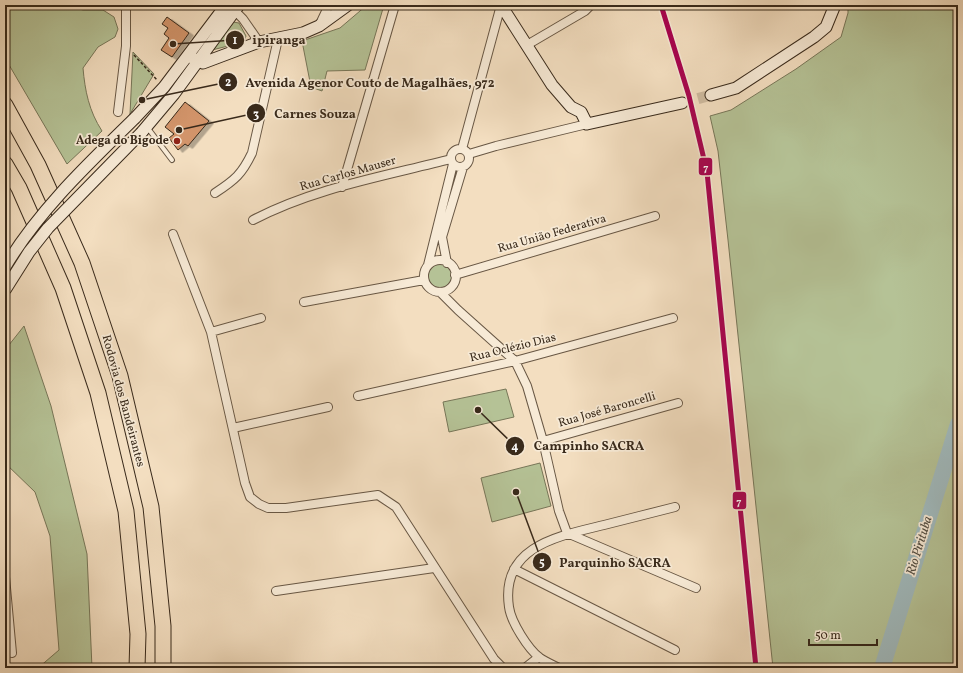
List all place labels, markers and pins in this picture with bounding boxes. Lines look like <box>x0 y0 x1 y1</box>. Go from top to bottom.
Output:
callout: ipiranga <box>225 27 314 52</box>
callout: Avenida Agenor Couto de Magalhães, 972 <box>218 70 503 95</box>
callout: Carnes Souza <box>246 101 364 126</box>
place label: Adega do Bigode <box>76 133 169 149</box>
marker: Adega do Bigode <box>172 136 182 146</box>
callout: Campinho SACRA <box>505 433 652 458</box>
callout: Parquinho SACRA <box>532 550 679 575</box>

